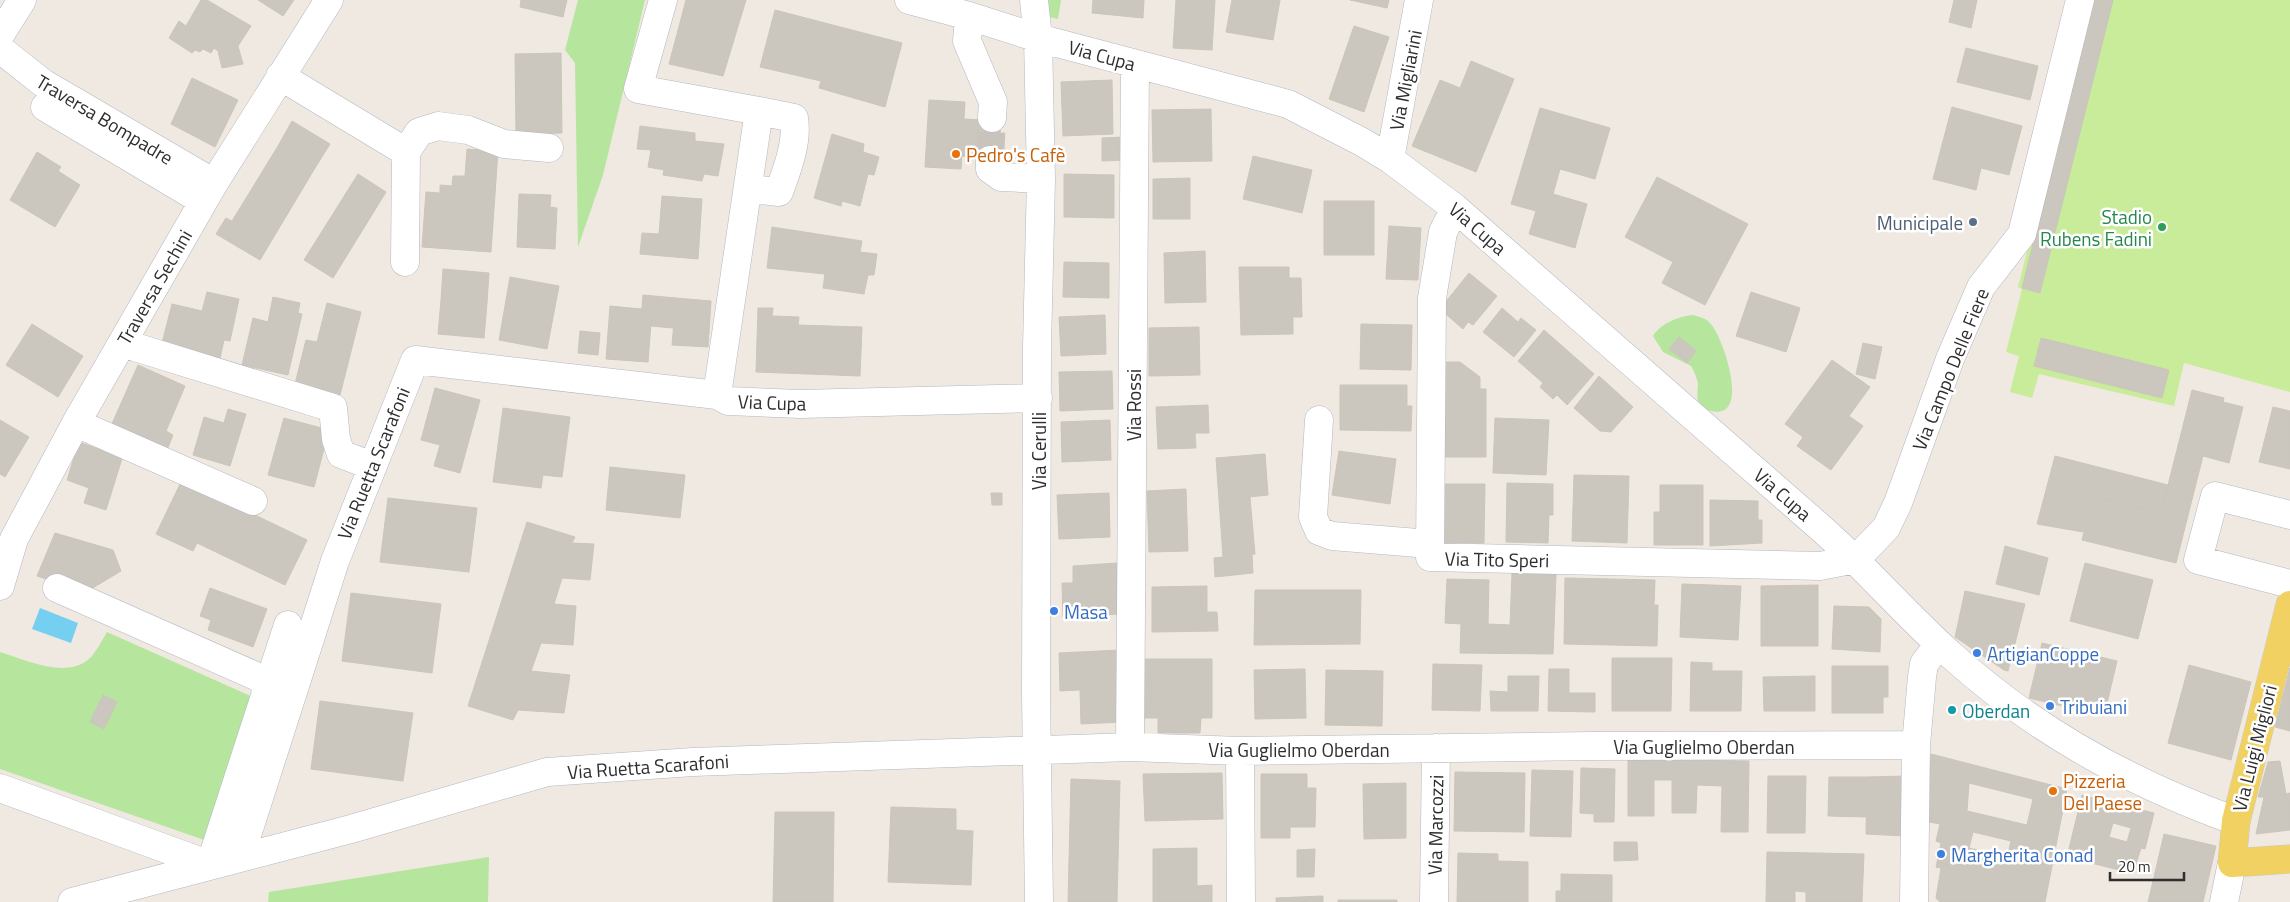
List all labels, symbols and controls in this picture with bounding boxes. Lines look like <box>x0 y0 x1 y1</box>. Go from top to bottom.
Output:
street label: Via Migliarini <box>1381 27 1429 133</box>
street label: Via Cupa <box>1065 32 1139 78</box>
street label: Traversa Bompadre <box>31 67 179 171</box>
place label: Pedro's Cafè <box>966 140 1065 169</box>
marker: Pedro's Cafè <box>950 148 962 160</box>
street label: Via Cupa <box>1443 195 1514 262</box>
place label: Stadio Rubens Fadini <box>2040 202 2152 253</box>
place label: Municipale <box>1877 208 1963 237</box>
marker: Municipale <box>1967 216 1979 228</box>
marker: Stadio Rubens Fadini <box>2156 221 2168 233</box>
street label: Traversa Sechini <box>109 224 199 350</box>
street label: Via Campo Delle Fiere <box>1904 283 1996 455</box>
street label: Via Rossi <box>1119 369 1148 441</box>
street label: Via Ruetta Scarafoni <box>329 382 417 544</box>
street label: Via Cupa <box>737 386 807 418</box>
street label: Via Cerulli <box>1024 412 1053 490</box>
street label: Via Cupa <box>1748 461 1819 528</box>
street label: Via Tito Speri <box>1444 544 1550 574</box>
place label: Masa <box>1064 597 1108 626</box>
marker: Masa <box>1048 605 1060 617</box>
place label: ArtigianCoppe <box>1987 639 2099 668</box>
marker: ArtigianCoppe <box>1971 647 1983 659</box>
street label: Via Luigi Migliori <box>2224 682 2284 814</box>
place label: Tribuiani <box>2060 692 2127 721</box>
place label: Oberdan <box>1962 696 2030 725</box>
marker: Tribuiani <box>2044 700 2056 712</box>
marker: Oberdan <box>1946 704 1958 716</box>
street label: Via Guglielmo Oberdan <box>1613 732 1795 761</box>
street label: Via Guglielmo Oberdan <box>1208 735 1390 764</box>
street label: Via Ruetta Scarafoni <box>566 746 730 786</box>
place label: Pizzeria Del Paese <box>2063 766 2142 817</box>
street label: Via Marcozzi <box>1420 775 1450 875</box>
marker: Pizzeria Del Paese <box>2047 785 2059 797</box>
place label: Margherita Conad <box>1951 840 2094 869</box>
marker: Margherita Conad <box>1935 848 1947 860</box>
scale bar <box>2110 850 2184 882</box>
text: 20 m <box>2118 855 2151 878</box>

